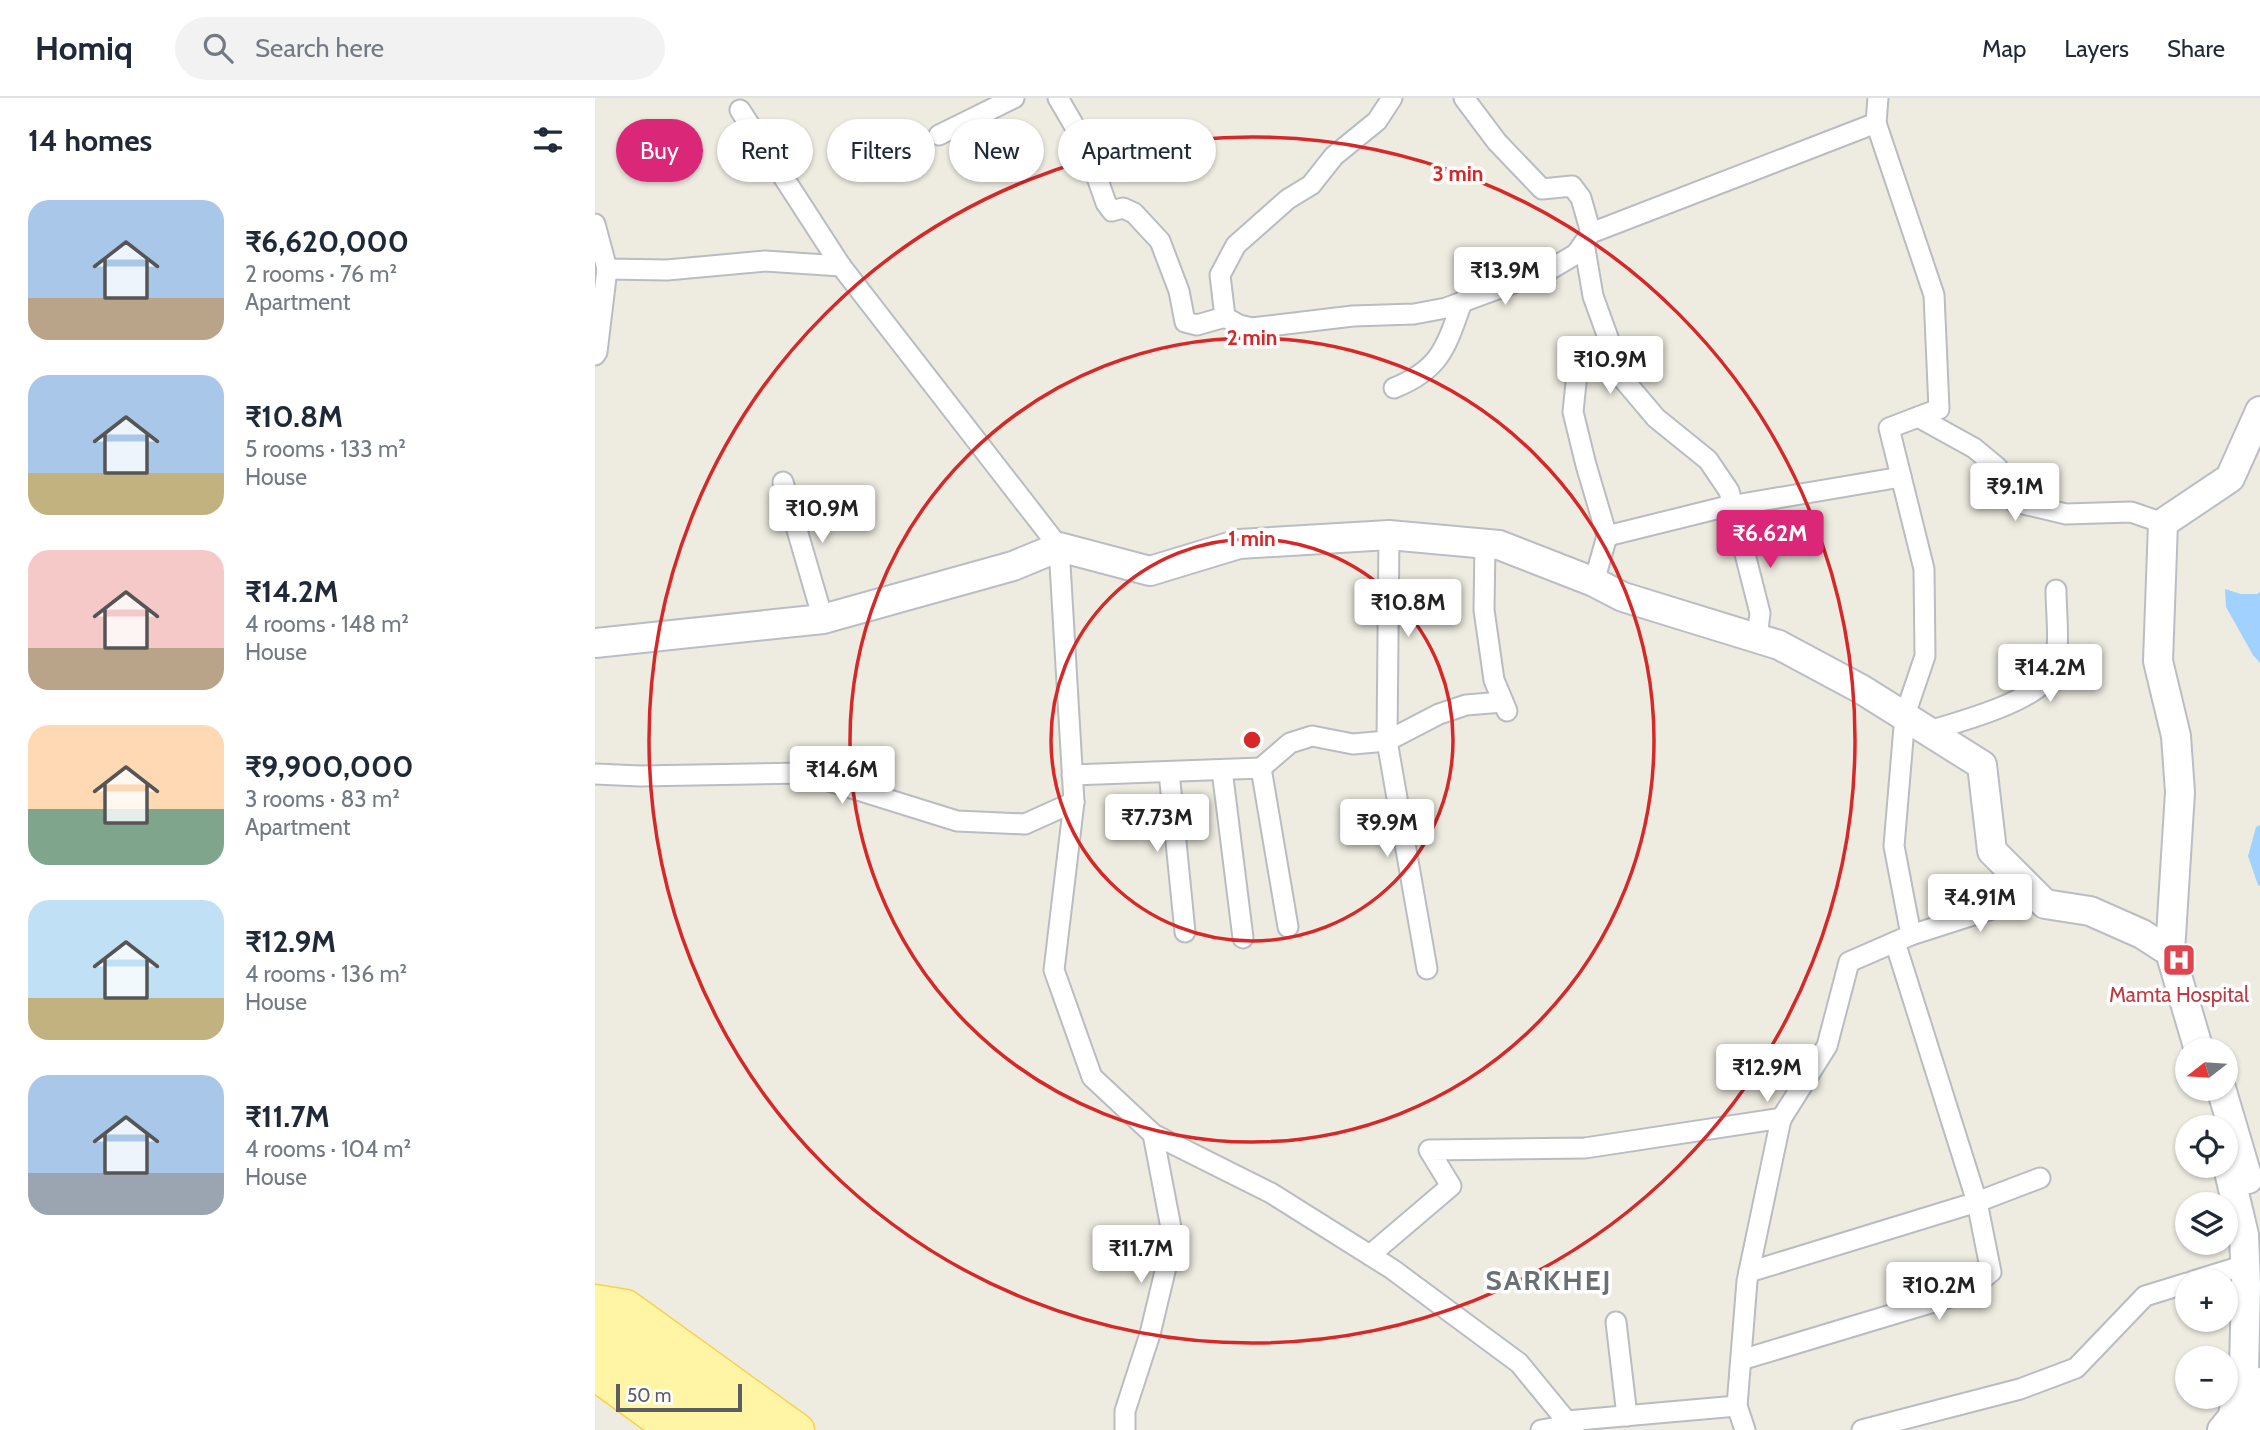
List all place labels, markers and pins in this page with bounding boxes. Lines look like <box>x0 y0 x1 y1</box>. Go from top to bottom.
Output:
pin: ₹13.9M <box>1448 248 1562 307</box>
pin: ₹10.9M <box>1553 336 1667 396</box>
pin: ₹9.1M <box>1966 464 2064 523</box>
pin: ₹10.9M <box>765 486 879 545</box>
pin: ₹6.62M <box>1713 510 1827 570</box>
pin: ₹10.8M <box>1351 580 1465 639</box>
pin: ₹14.2M <box>1993 644 2107 704</box>
centre of rings <box>1240 728 1264 752</box>
pin: ₹14.6M <box>785 746 899 806</box>
pin: ₹7.73M <box>1100 794 1214 854</box>
pin: ₹9.9M <box>1338 800 1436 859</box>
pin: ₹4.91M <box>1923 874 2037 934</box>
hospital icon: Mamta Hospital <box>2160 941 2198 979</box>
place label: Mamta Hospital <box>2109 982 2249 1007</box>
pin: ₹12.9M <box>1710 1044 1824 1104</box>
pin: ₹11.7M <box>1084 1226 1198 1285</box>
pin: ₹10.2M <box>1882 1262 1996 1322</box>

